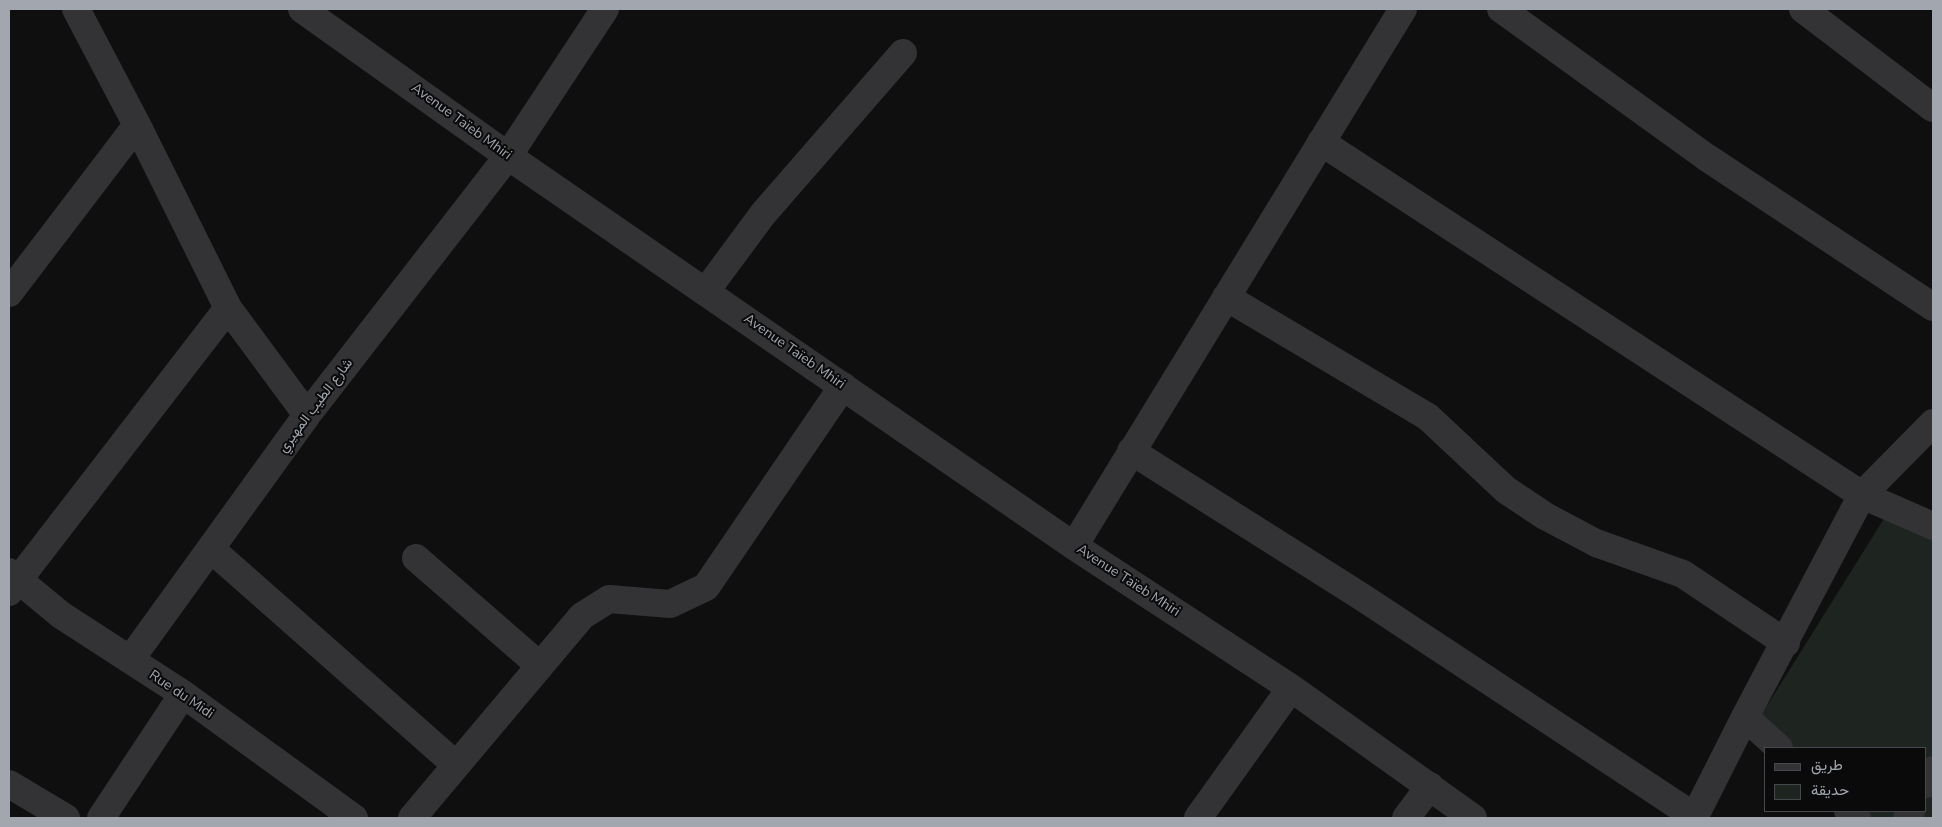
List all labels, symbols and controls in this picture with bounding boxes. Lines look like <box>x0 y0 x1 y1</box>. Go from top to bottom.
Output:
street label: Avenue Taïeb Mhiri <box>408 80 514 164</box>
street label: Avenue Taïeb Mhiri <box>740 311 848 393</box>
street label: شارع الطيب المهيري <box>275 356 357 456</box>
street label: Avenue Taïeb Mhiri <box>1073 541 1183 621</box>
street label: Rue du Midi <box>145 667 217 723</box>
legend <box>1764 747 1927 812</box>
text: طريق <box>1811 755 1843 775</box>
text: حديقة <box>1811 780 1849 800</box>

